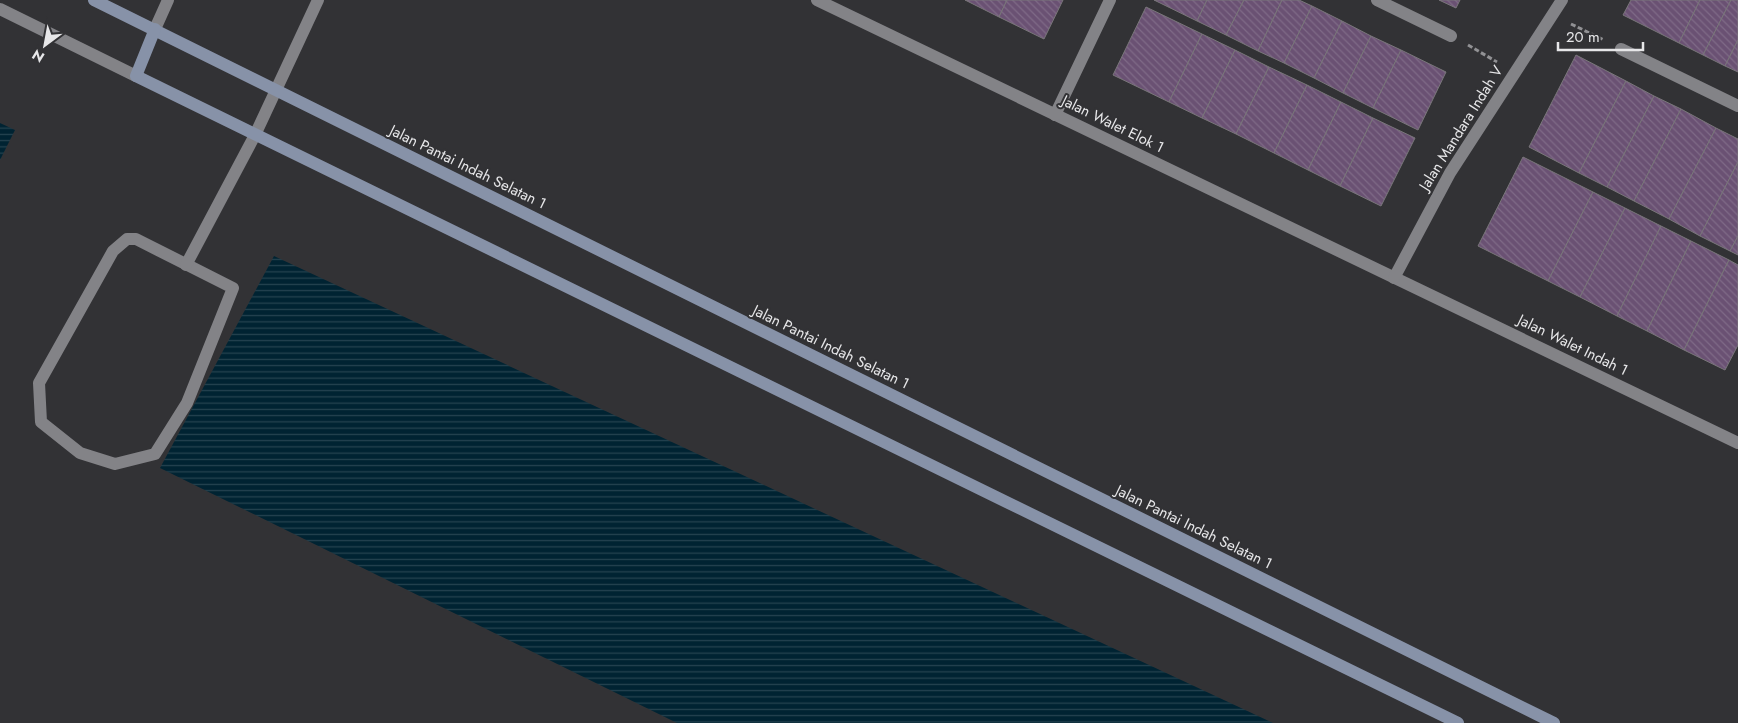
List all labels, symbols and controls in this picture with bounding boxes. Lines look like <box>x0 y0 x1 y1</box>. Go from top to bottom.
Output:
north arrow <box>20 20 70 70</box>
scale bar <box>1558 20 1643 52</box>
text: 20 m <box>1566 26 1600 48</box>
text: N <box>28 45 48 67</box>
street label: Jalan Mandara Indah V <box>1413 61 1508 196</box>
street label: Jalan Walet Elok 1 <box>1056 89 1168 158</box>
street label: Jalan Pantai Indah Selatan 1 <box>384 118 550 215</box>
street label: Jalan Pantai Indah Selatan 1 <box>747 298 913 395</box>
street label: Jalan Walet Indah 1 <box>1512 308 1632 381</box>
street label: Jalan Pantai Indah Selatan 1 <box>1110 478 1276 575</box>

